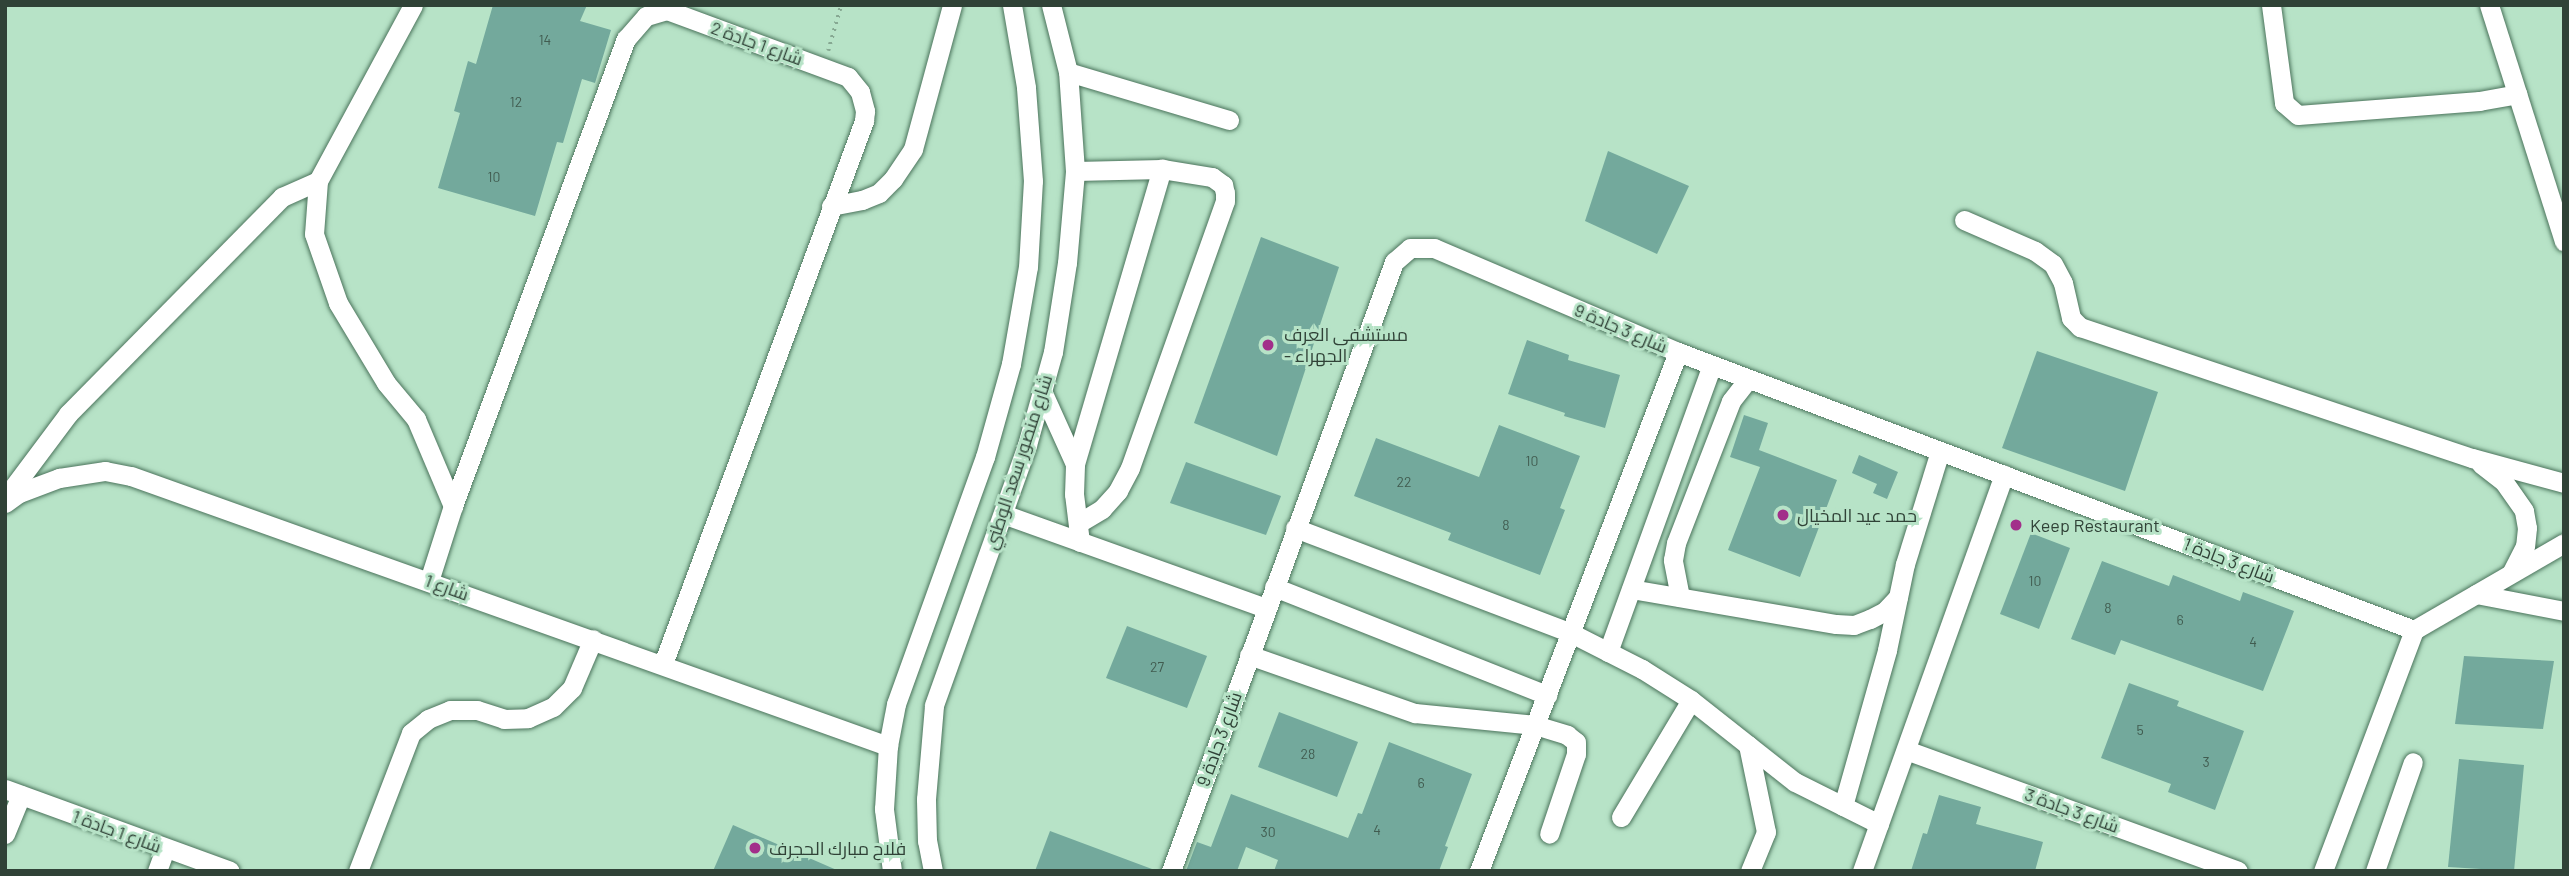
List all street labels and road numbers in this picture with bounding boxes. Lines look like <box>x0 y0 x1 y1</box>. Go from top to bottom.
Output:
street label: شارع 1 جادة 2 <box>708 16 806 70</box>
street label: شارع 3 جادة 9 <box>1571 299 1671 357</box>
street label: شارع منصور سعد الوطني <box>980 372 1056 552</box>
street label: شارع 3 جادة 1 <box>2180 533 2278 587</box>
street label: شارع 1 <box>422 569 472 605</box>
street label: شارع 3 جادة 9 <box>1192 689 1246 789</box>
street label: شارع 3 جادة 3 <box>2022 783 2122 837</box>
street label: شارع 1 جادة 1 <box>70 805 164 857</box>

